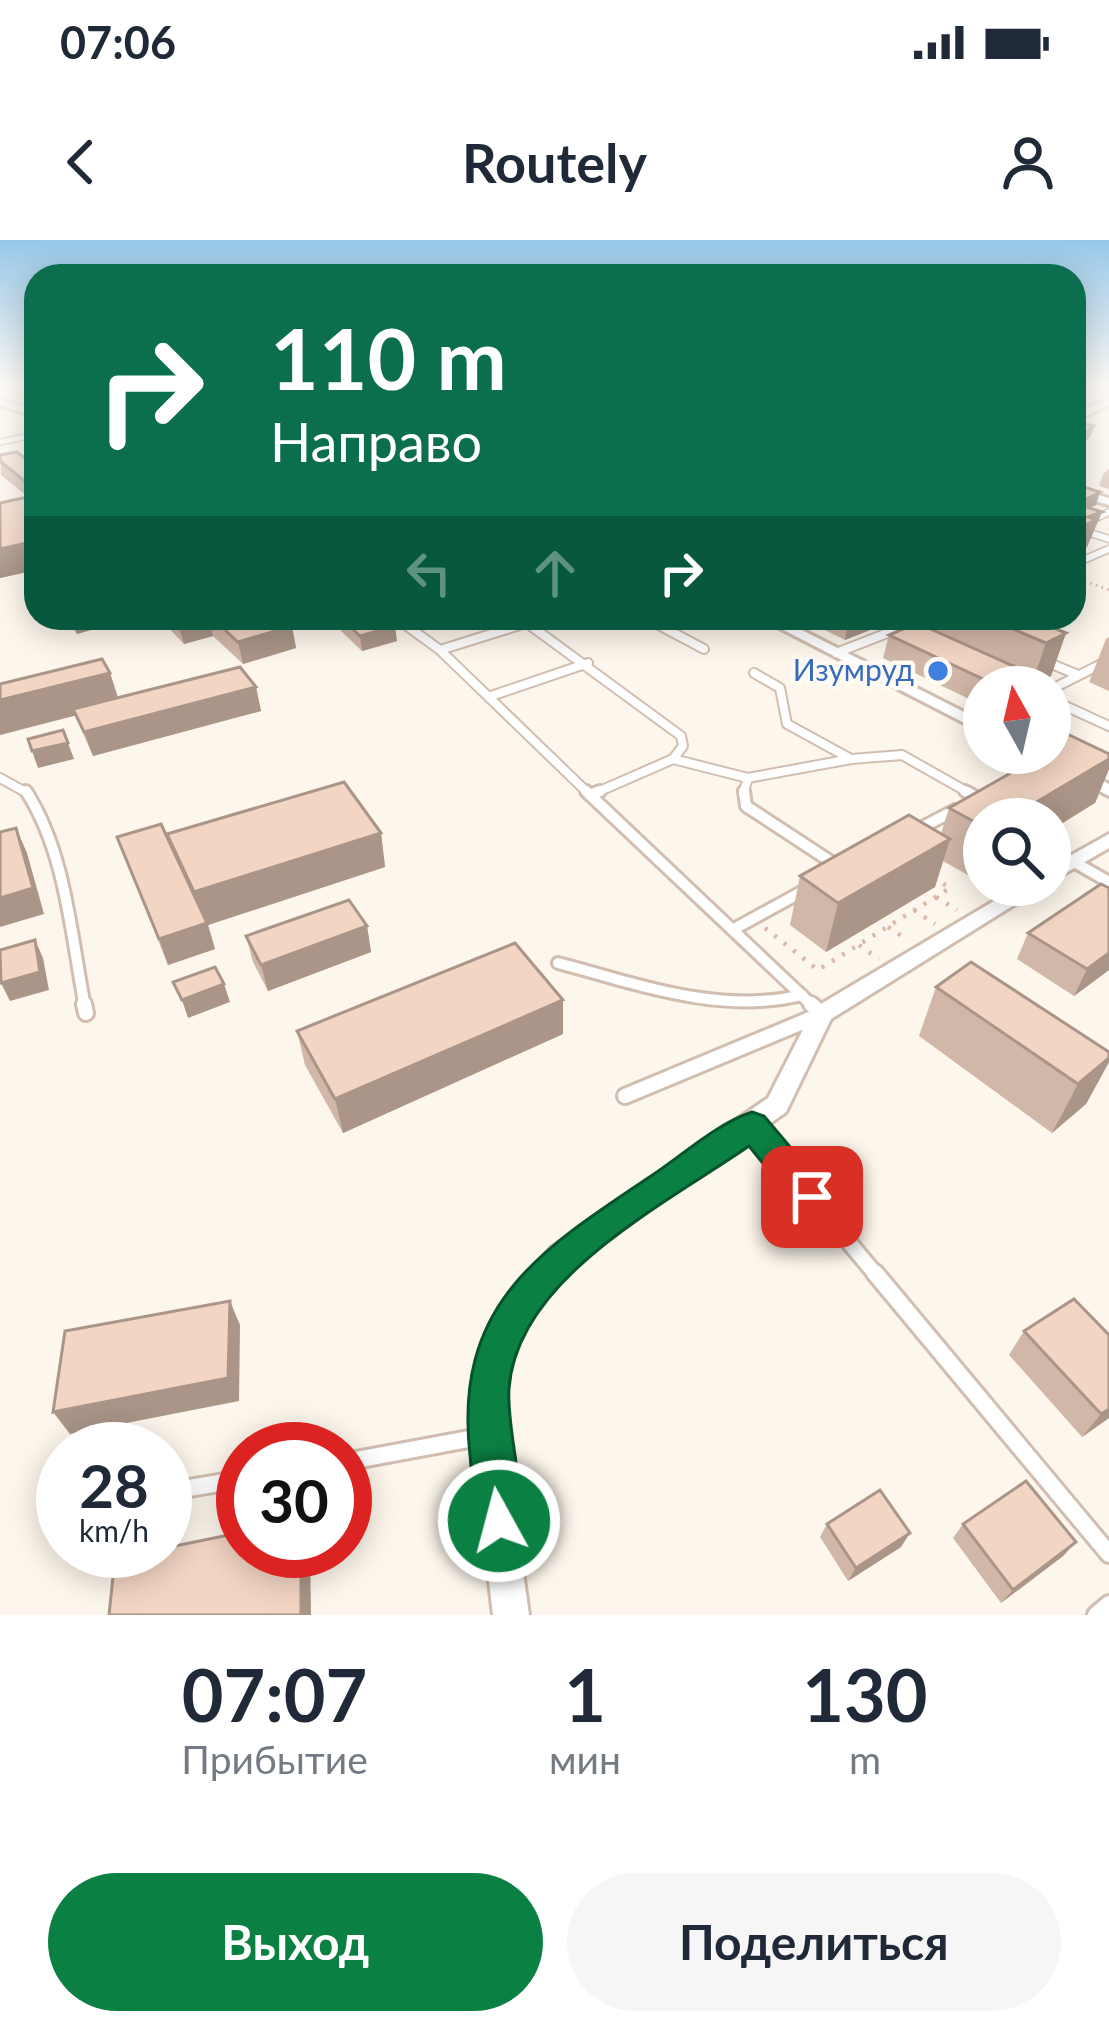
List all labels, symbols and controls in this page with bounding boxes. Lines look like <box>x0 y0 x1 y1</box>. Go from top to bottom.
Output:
text: 07:06 <box>60 15 176 69</box>
icon: back <box>48 129 114 195</box>
icon: person <box>995 129 1061 195</box>
text: Routely <box>462 130 647 195</box>
text: 110 m <box>270 307 507 408</box>
icon: right <box>72 312 228 468</box>
text: Направо <box>270 409 482 474</box>
icon: left <box>396 540 462 606</box>
icon: ahead <box>522 540 588 606</box>
icon: right <box>648 540 714 606</box>
place label: Изумруд <box>793 651 914 687</box>
marker: Изумруд <box>925 658 951 684</box>
north arrow <box>963 666 1071 774</box>
map controls <box>963 666 1071 906</box>
button: search <box>963 798 1071 906</box>
pin <box>761 1146 863 1248</box>
icon: arrive <box>779 1164 845 1230</box>
speed limit sign: 30 <box>216 1422 372 1578</box>
text: 28 <box>79 1449 149 1521</box>
position arrow <box>436 1458 562 1584</box>
text: km/h <box>79 1512 149 1548</box>
text: 07:07 <box>182 1651 367 1737</box>
text: 1 <box>564 1651 606 1737</box>
text: 130 <box>802 1651 928 1737</box>
text: Прибытие <box>181 1736 368 1782</box>
text: мин <box>549 1736 621 1782</box>
text: m <box>849 1736 881 1782</box>
button: Выход <box>48 1873 543 2011</box>
button: Поделиться <box>567 1873 1061 2011</box>

